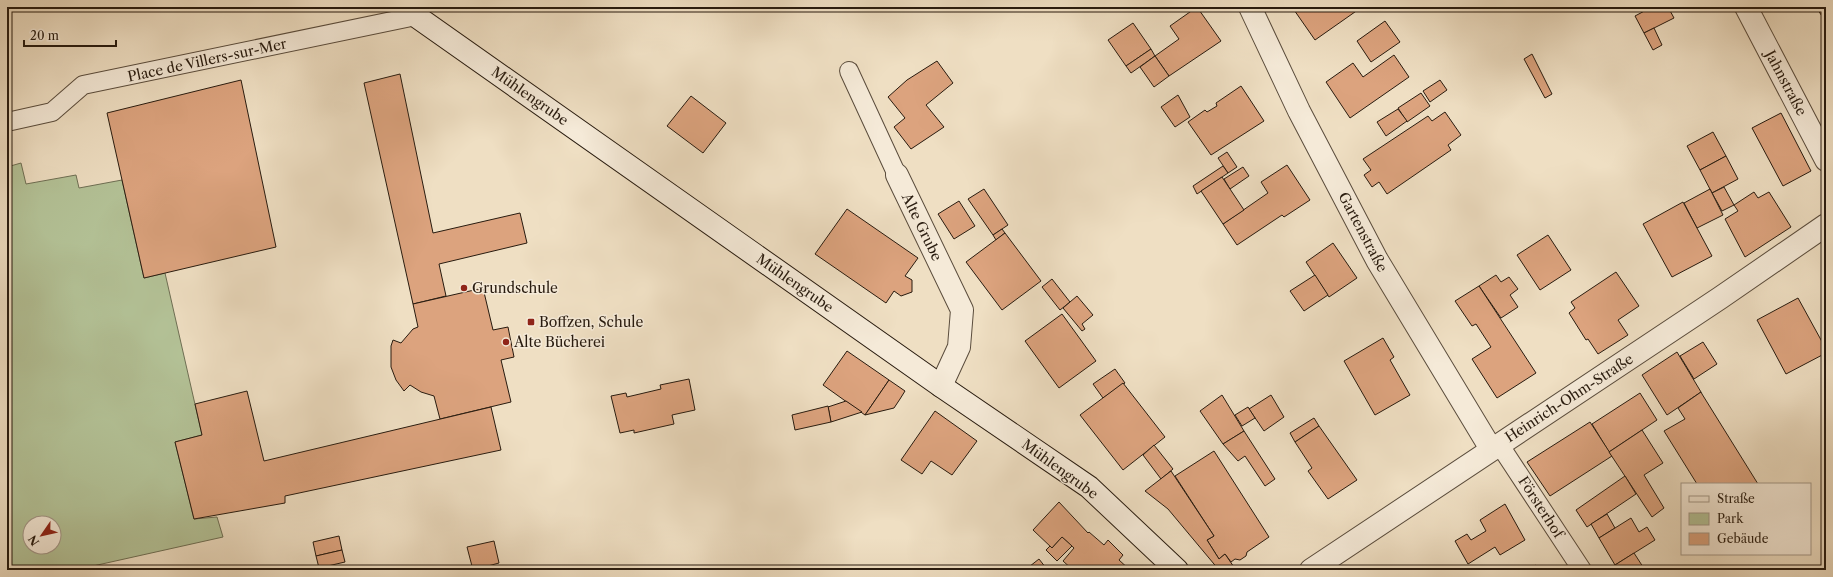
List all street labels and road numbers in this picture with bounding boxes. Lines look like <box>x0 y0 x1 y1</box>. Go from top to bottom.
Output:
street label: Place de Villers-sur-Mer <box>126 34 288 86</box>
street label: Jahnstraße <box>1760 45 1811 119</box>
street label: Mühlengrube <box>488 63 572 129</box>
street label: Alte Grube <box>897 189 946 264</box>
street label: Gartenstraße <box>1334 189 1392 275</box>
street label: Mühlengrube <box>753 250 837 316</box>
street label: Heinrich-Ohm-Straße <box>1502 350 1637 446</box>
street label: Mühlengrube <box>1018 435 1102 503</box>
street label: Försterhof <box>1514 473 1569 543</box>

